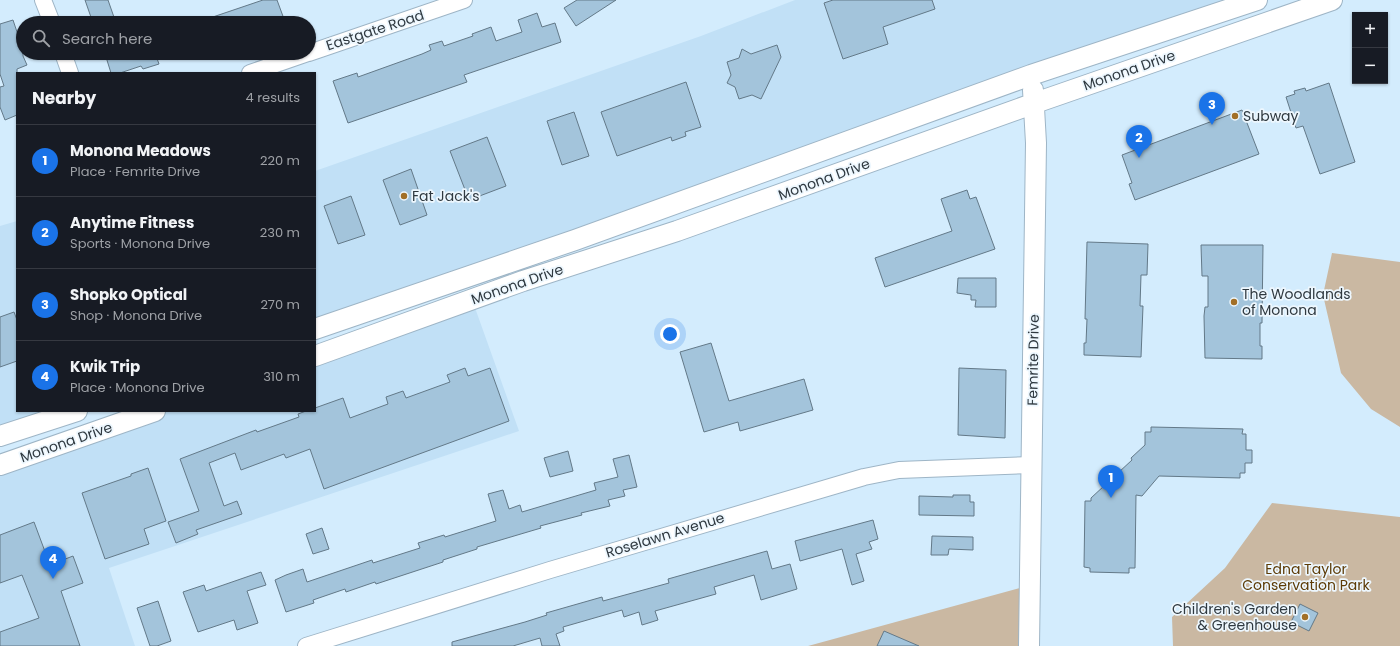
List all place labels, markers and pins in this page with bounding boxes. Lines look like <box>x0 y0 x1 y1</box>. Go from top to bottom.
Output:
pin: 3 <box>1199 92 1225 125</box>
place label: Subway <box>1243 106 1299 126</box>
marker: Subway <box>1230 111 1240 121</box>
pin: 2 <box>1126 125 1152 158</box>
place label: Fat Jack's <box>412 186 479 206</box>
marker: Fat Jack's <box>399 191 409 201</box>
place label: The Woodlands of Monona <box>1242 284 1351 320</box>
marker: The Woodlands of Monona <box>1229 297 1239 307</box>
pin: 1 <box>1098 465 1124 498</box>
pin: 4 <box>40 546 66 579</box>
place label: Children's Garden & Greenhouse <box>1172 599 1297 635</box>
marker: Children's Garden & Greenhouse <box>1300 612 1310 622</box>

